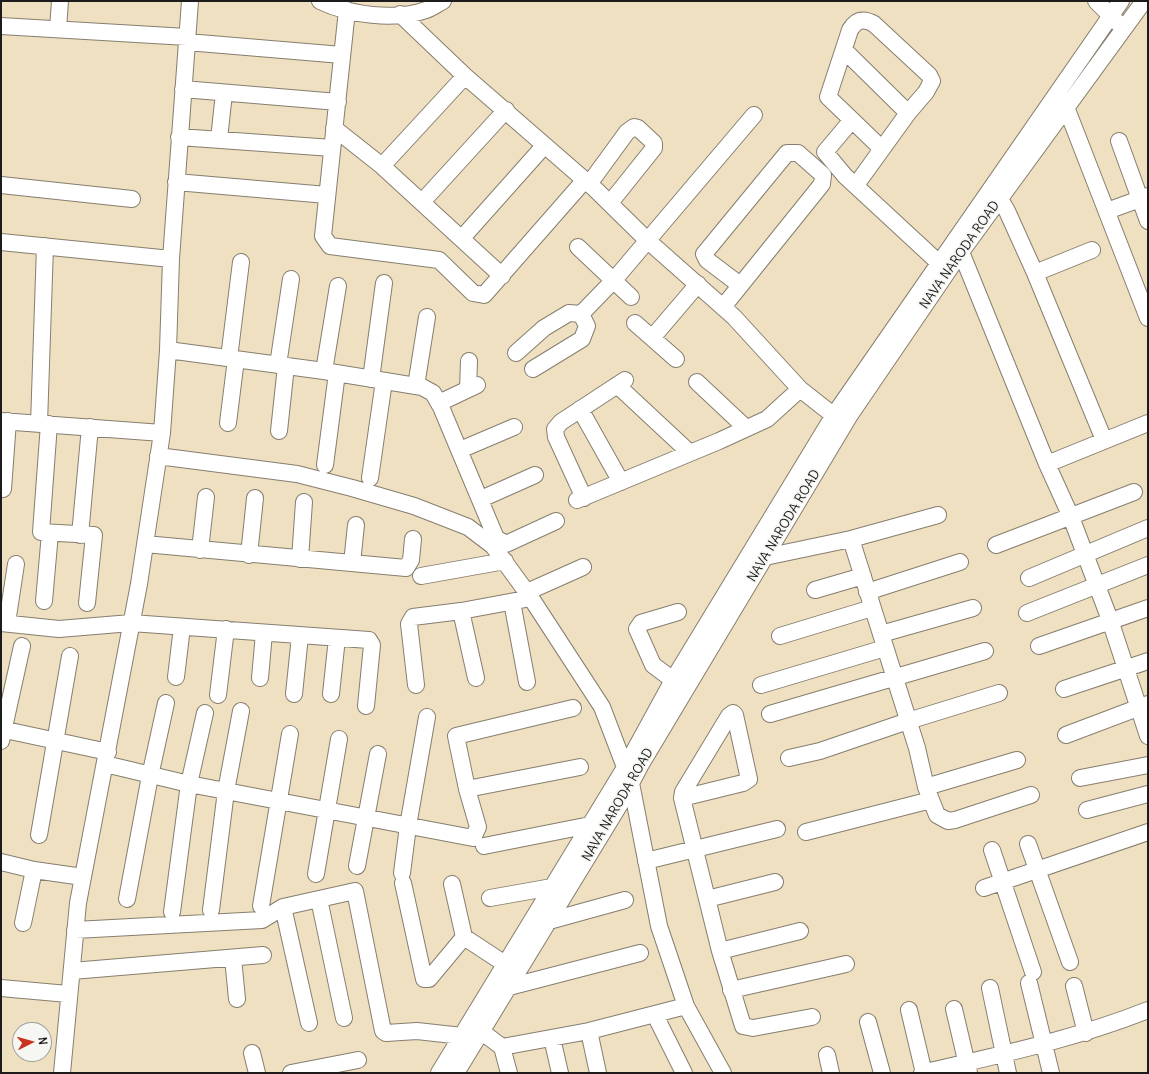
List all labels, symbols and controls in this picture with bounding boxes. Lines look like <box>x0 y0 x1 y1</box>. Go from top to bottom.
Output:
street label: NAVA NARODA ROAD <box>917 198 1003 312</box>
street label: NAVA NARODA ROAD <box>744 467 824 585</box>
street label: NAVA NARODA ROAD <box>579 746 657 864</box>
north arrow <box>12 1022 52 1062</box>
text: N <box>36 1036 50 1045</box>

